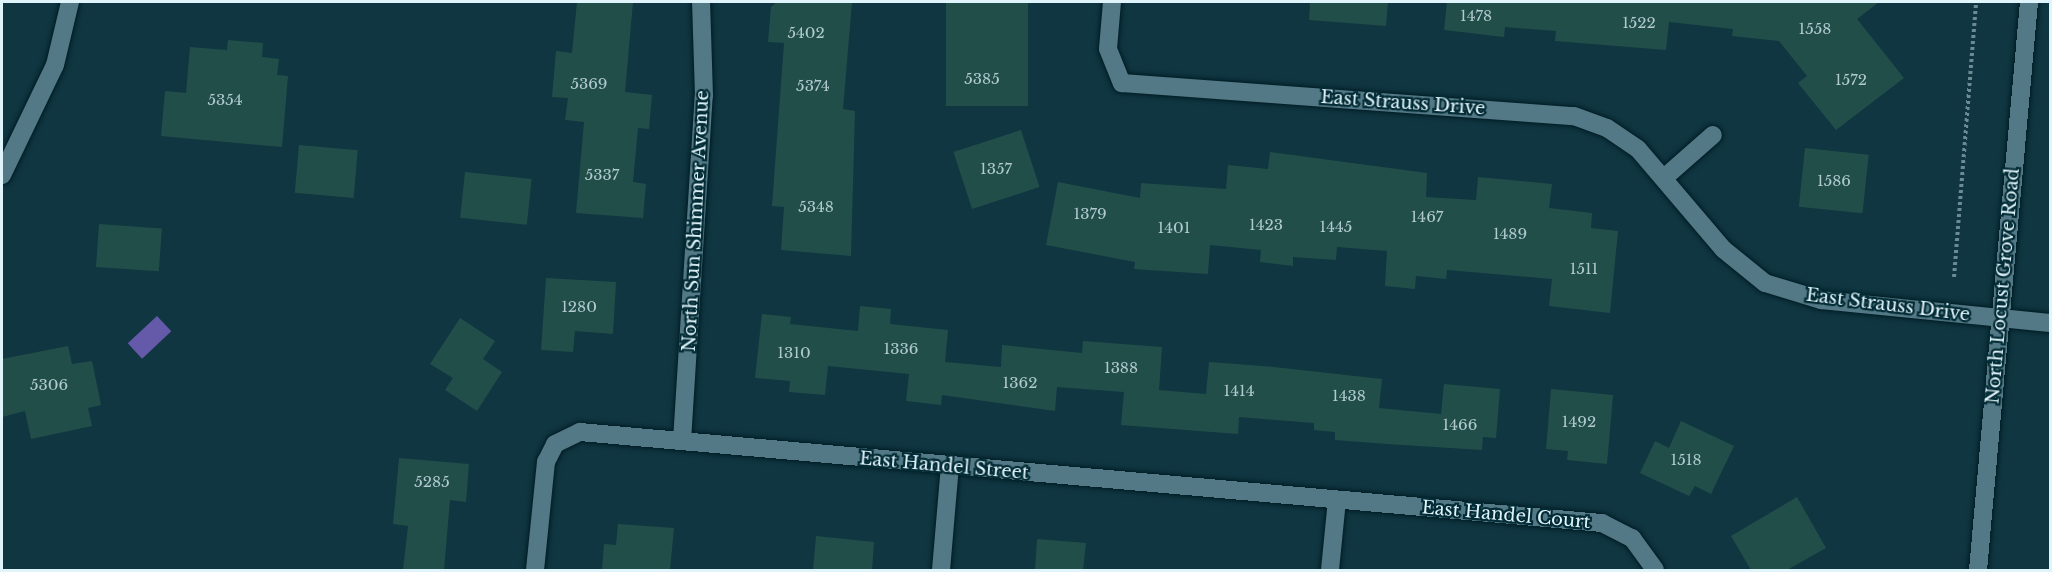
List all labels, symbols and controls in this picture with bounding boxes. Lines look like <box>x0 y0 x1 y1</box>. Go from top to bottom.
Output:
house number: 1478 <box>1460 7 1492 25</box>
house number: 1522 <box>1622 14 1656 32</box>
house number: 1558 <box>1799 20 1831 38</box>
house number: 5402 <box>787 24 825 42</box>
house number: 5385 <box>964 70 1000 88</box>
house number: 1572 <box>1835 71 1867 89</box>
house number: 5369 <box>570 75 608 93</box>
house number: 5374 <box>796 77 830 95</box>
street label: East Strauss Drive <box>1320 86 1486 120</box>
street label: North Sun Shimmer Avenue <box>678 89 714 353</box>
house number: 5354 <box>207 91 243 109</box>
house number: 1357 <box>980 160 1012 178</box>
house number: 5337 <box>585 166 619 184</box>
street label: North Locust Grove Road <box>1982 167 2024 405</box>
house number: 1586 <box>1817 172 1851 190</box>
house number: 5348 <box>798 198 834 216</box>
house number: 1379 <box>1073 205 1107 223</box>
house number: 1467 <box>1411 208 1443 226</box>
house number: 1423 <box>1249 216 1283 234</box>
house number: 1445 <box>1320 218 1352 236</box>
house number: 1401 <box>1158 219 1190 237</box>
house number: 1489 <box>1493 225 1527 243</box>
house number: 1511 <box>1570 260 1598 278</box>
street label: East Strauss Drive <box>1805 284 1971 326</box>
house number: 1280 <box>561 298 597 316</box>
house number: 1336 <box>884 340 918 358</box>
house number: 1310 <box>777 344 811 362</box>
house number: 1388 <box>1104 359 1138 377</box>
house number: 1362 <box>1003 374 1037 392</box>
house number: 5306 <box>30 376 68 394</box>
house number: 1414 <box>1224 382 1254 400</box>
house number: 1438 <box>1332 387 1366 405</box>
house number: 1492 <box>1562 413 1596 431</box>
house number: 1466 <box>1443 416 1477 434</box>
street label: East Handel Street <box>858 448 1030 484</box>
house number: 1518 <box>1671 451 1701 469</box>
house number: 5285 <box>414 473 450 491</box>
street label: East Handel Court <box>1421 497 1591 533</box>

